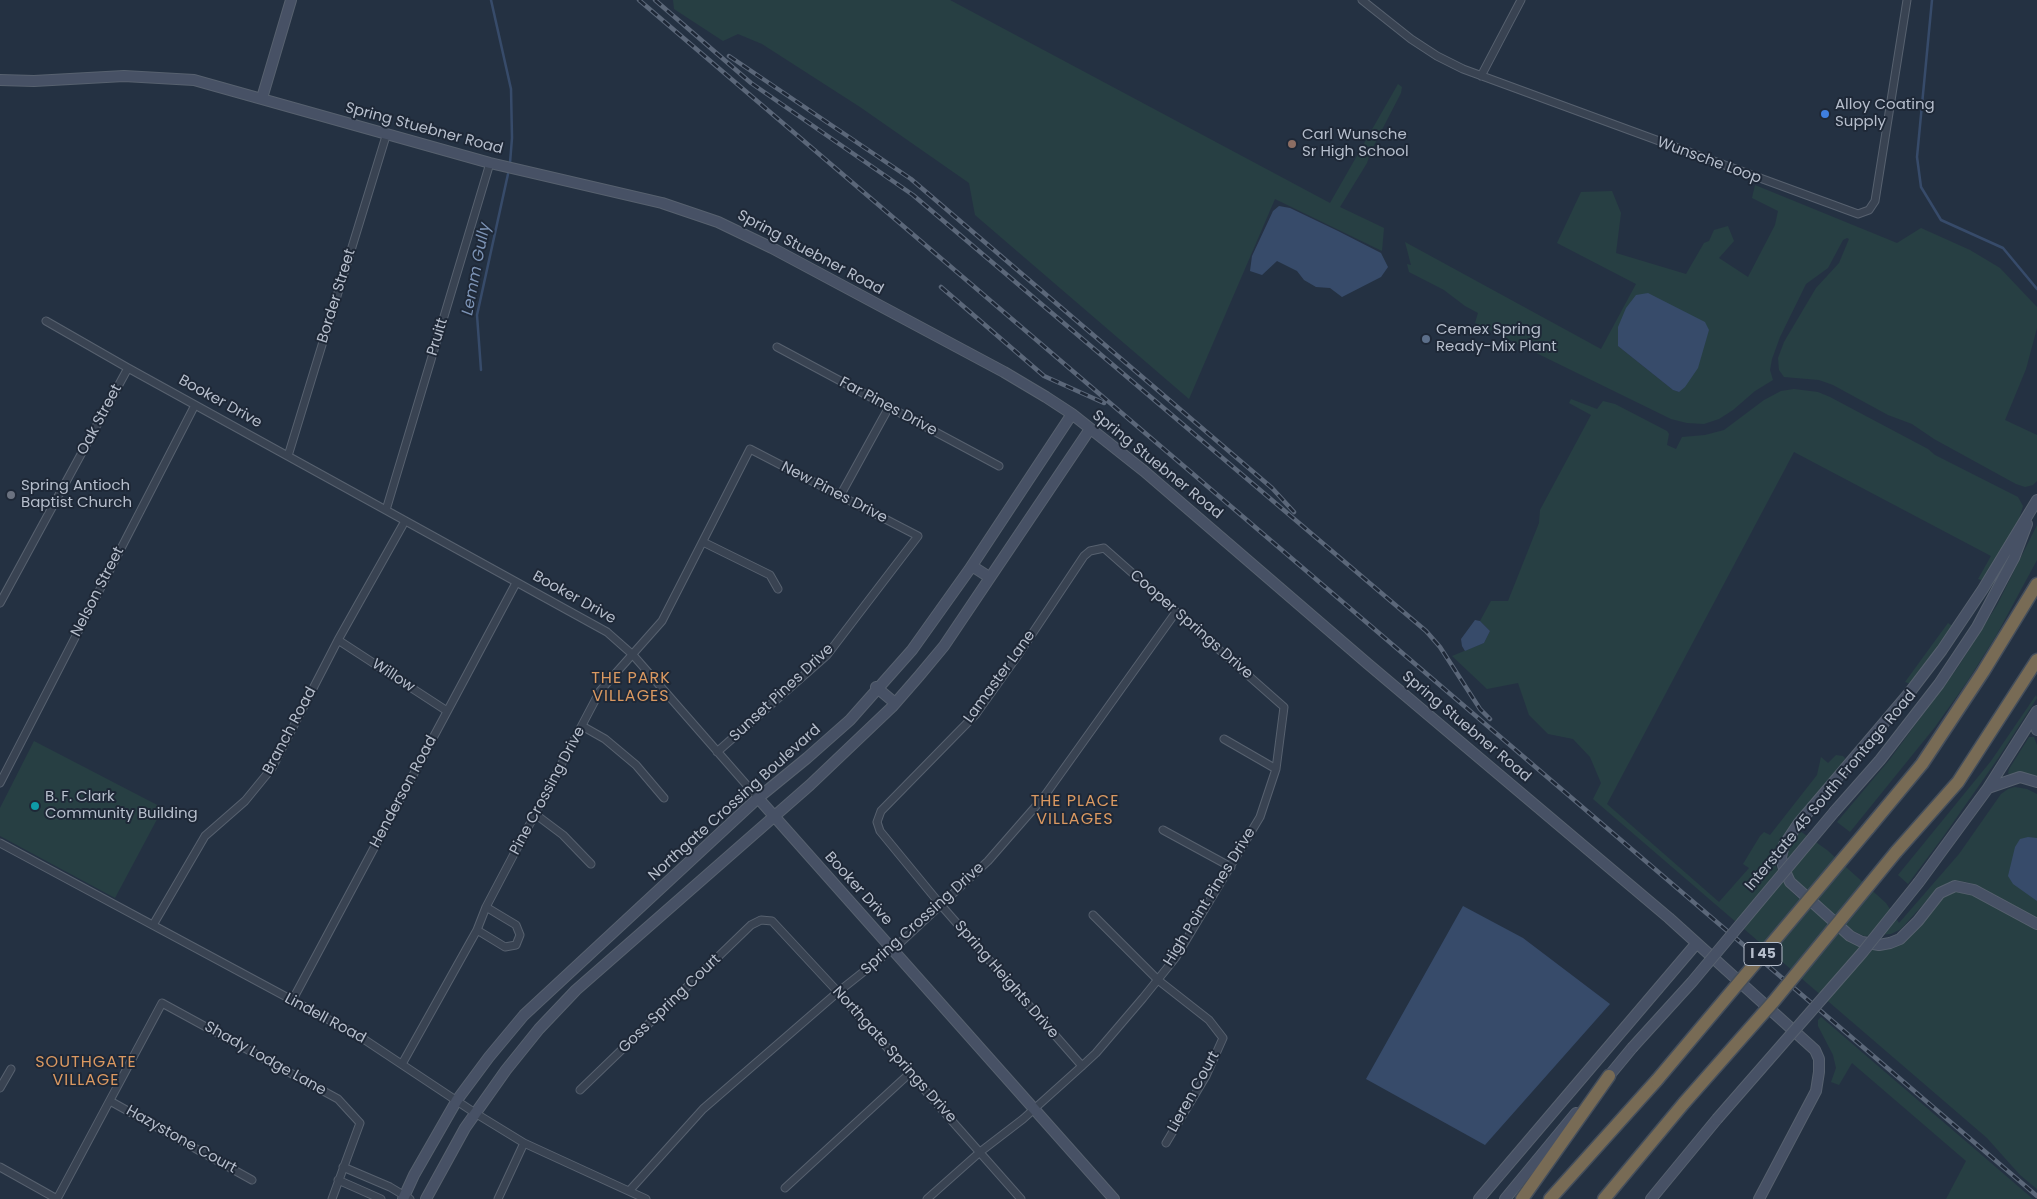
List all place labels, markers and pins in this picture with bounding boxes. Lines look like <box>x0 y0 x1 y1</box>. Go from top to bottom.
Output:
place label: Alloy Coating Supply <box>1835 96 1935 131</box>
marker: Alloy Coating Supply <box>1819 108 1831 120</box>
place label: Carl Wunsche Sr High School <box>1302 126 1409 161</box>
marker: Carl Wunsche Sr High School <box>1286 138 1298 150</box>
place label: Cemex Spring Ready-Mix Plant <box>1436 321 1557 356</box>
marker: Cemex Spring Ready-Mix Plant <box>1420 333 1432 345</box>
place label: Spring Antioch Baptist Church <box>21 477 132 512</box>
marker: Spring Antioch Baptist Church <box>5 489 17 501</box>
place label: B. F. Clark Community Building <box>45 788 198 823</box>
marker: B. F. Clark Community Building <box>29 800 41 812</box>

